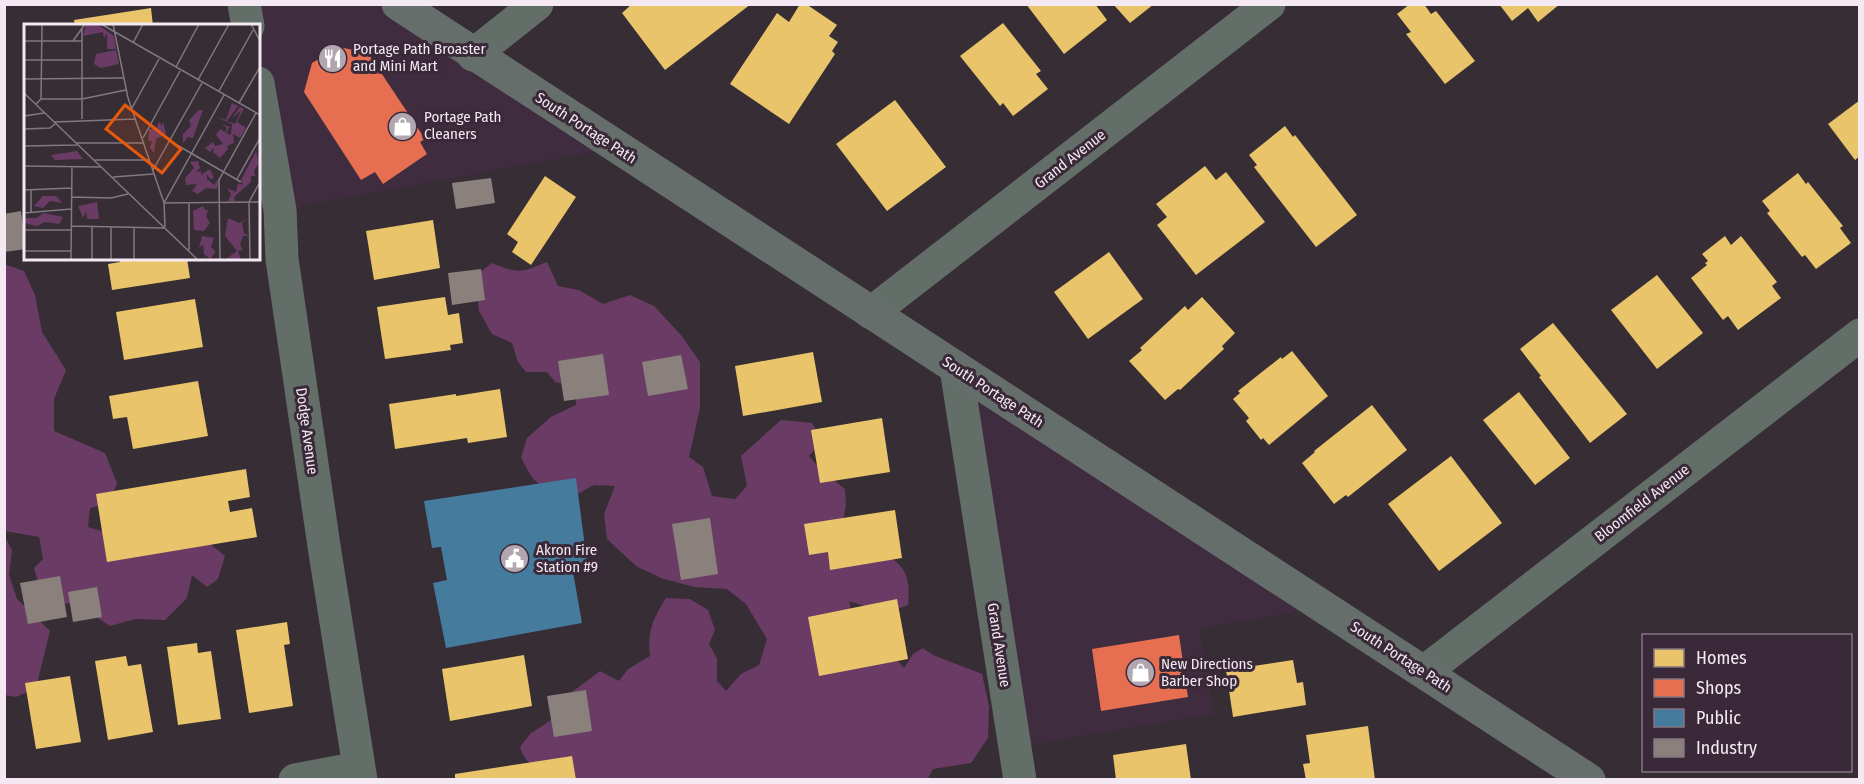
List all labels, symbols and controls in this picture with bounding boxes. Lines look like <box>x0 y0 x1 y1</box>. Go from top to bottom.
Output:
inset map <box>24 24 260 260</box>
place label: Portage Path Broaster and Mini Mart <box>353 40 487 75</box>
restaurant icon: Portage Path Broaster and Mini Mart <box>316 42 348 74</box>
street label: South Portage Path <box>532 89 640 167</box>
place label: Portage Path Cleaners <box>424 108 502 143</box>
shop icon: Portage Path Cleaners <box>387 110 419 142</box>
street label: Grand Avenue <box>1031 126 1109 192</box>
street label: South Portage Path <box>939 353 1047 431</box>
street label: Dodge Avenue <box>292 386 322 476</box>
street label: Bloomfield Avenue <box>1591 460 1693 546</box>
place label: Akron Fire Station #9 <box>536 541 598 576</box>
public building icon: Akron Fire Station #9 <box>499 543 531 575</box>
street label: Grand Avenue <box>983 601 1015 689</box>
street label: South Portage Path <box>1347 618 1455 696</box>
legend <box>1642 634 1852 772</box>
text: Homes <box>1696 647 1747 669</box>
place label: New Directions Barber Shop <box>1161 655 1253 690</box>
shop icon: New Directions Barber Shop <box>1124 657 1156 689</box>
text: Shops <box>1696 677 1741 699</box>
text: Public <box>1696 707 1741 729</box>
text: Industry <box>1696 737 1757 759</box>

